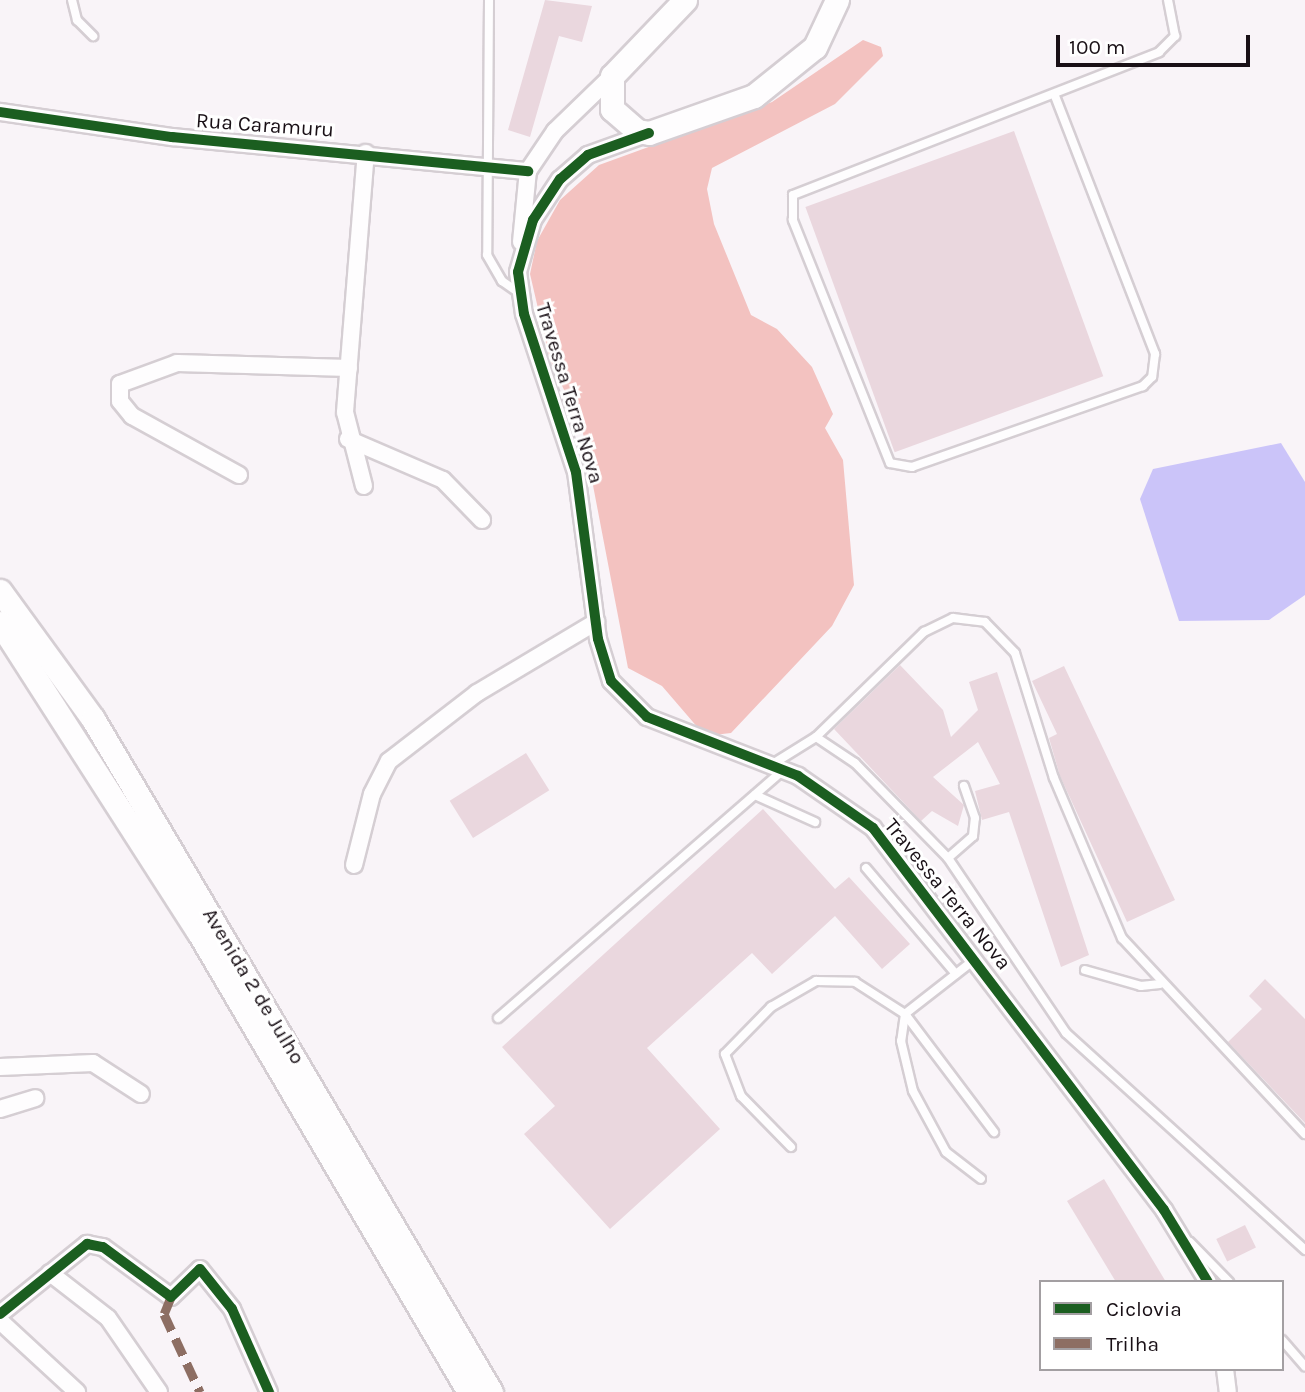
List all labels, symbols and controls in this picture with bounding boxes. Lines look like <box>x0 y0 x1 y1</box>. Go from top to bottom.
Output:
scale bar <box>1060 21 1254 65</box>
text: 100 m <box>1069 35 1126 59</box>
street label: Rua Caramuru <box>195 108 335 142</box>
street label: Travessa Terra Nova <box>531 300 609 486</box>
street label: Travessa Terra Nova <box>879 813 1017 975</box>
street label: Avenida 2 de Julho <box>198 903 310 1069</box>
legend <box>1039 1280 1284 1371</box>
text: Ciclovia <box>1106 1297 1182 1321</box>
text: Trilha <box>1106 1332 1159 1356</box>

